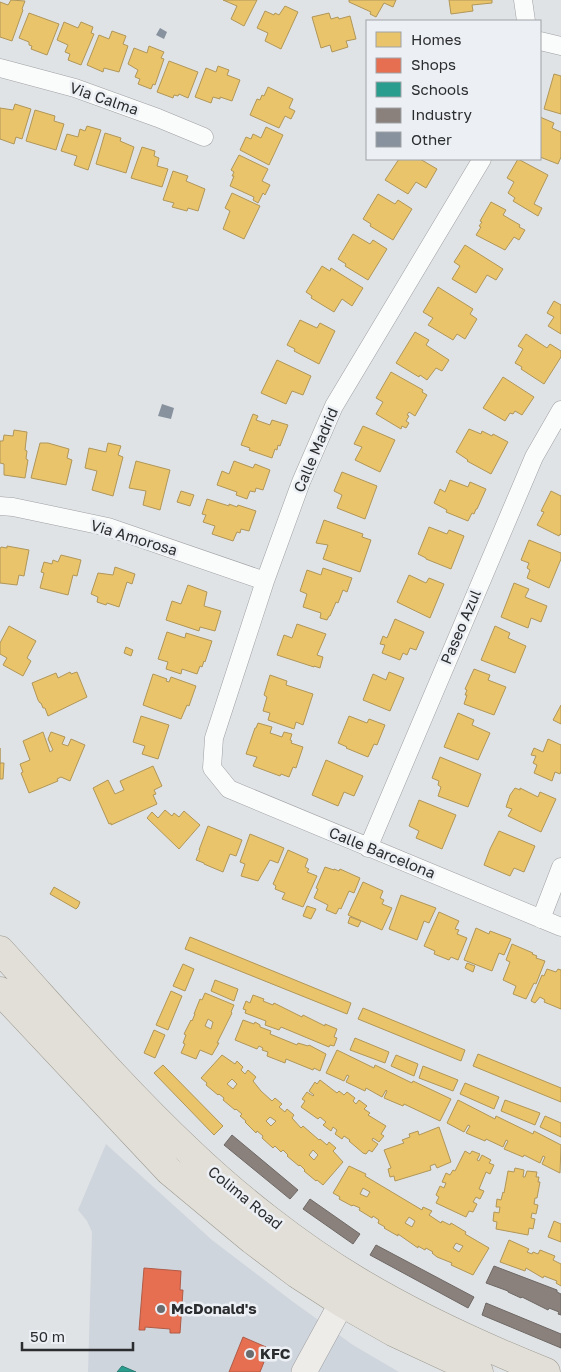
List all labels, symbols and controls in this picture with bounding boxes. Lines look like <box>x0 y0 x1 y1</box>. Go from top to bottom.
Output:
legend <box>366 20 541 160</box>
text: Homes <box>411 30 461 48</box>
text: Shops <box>411 55 456 73</box>
street label: Via Calma <box>68 78 141 118</box>
text: Schools <box>411 80 469 98</box>
text: Industry <box>411 105 472 123</box>
text: Other <box>411 130 452 148</box>
street label: Calle Madrid <box>289 405 341 495</box>
street label: Via Amorosa <box>89 515 180 559</box>
street label: Paseo Azul <box>436 586 484 667</box>
street label: Calle Barcelona <box>327 823 438 882</box>
street label: Colima Road <box>205 1162 286 1233</box>
place label: McDonald's <box>171 1299 257 1317</box>
marker: McDonald's <box>155 1303 167 1315</box>
scale bar <box>22 1320 134 1352</box>
text: 50 m <box>30 1327 65 1345</box>
place label: KFC <box>260 1344 291 1362</box>
marker: KFC <box>244 1348 256 1360</box>

